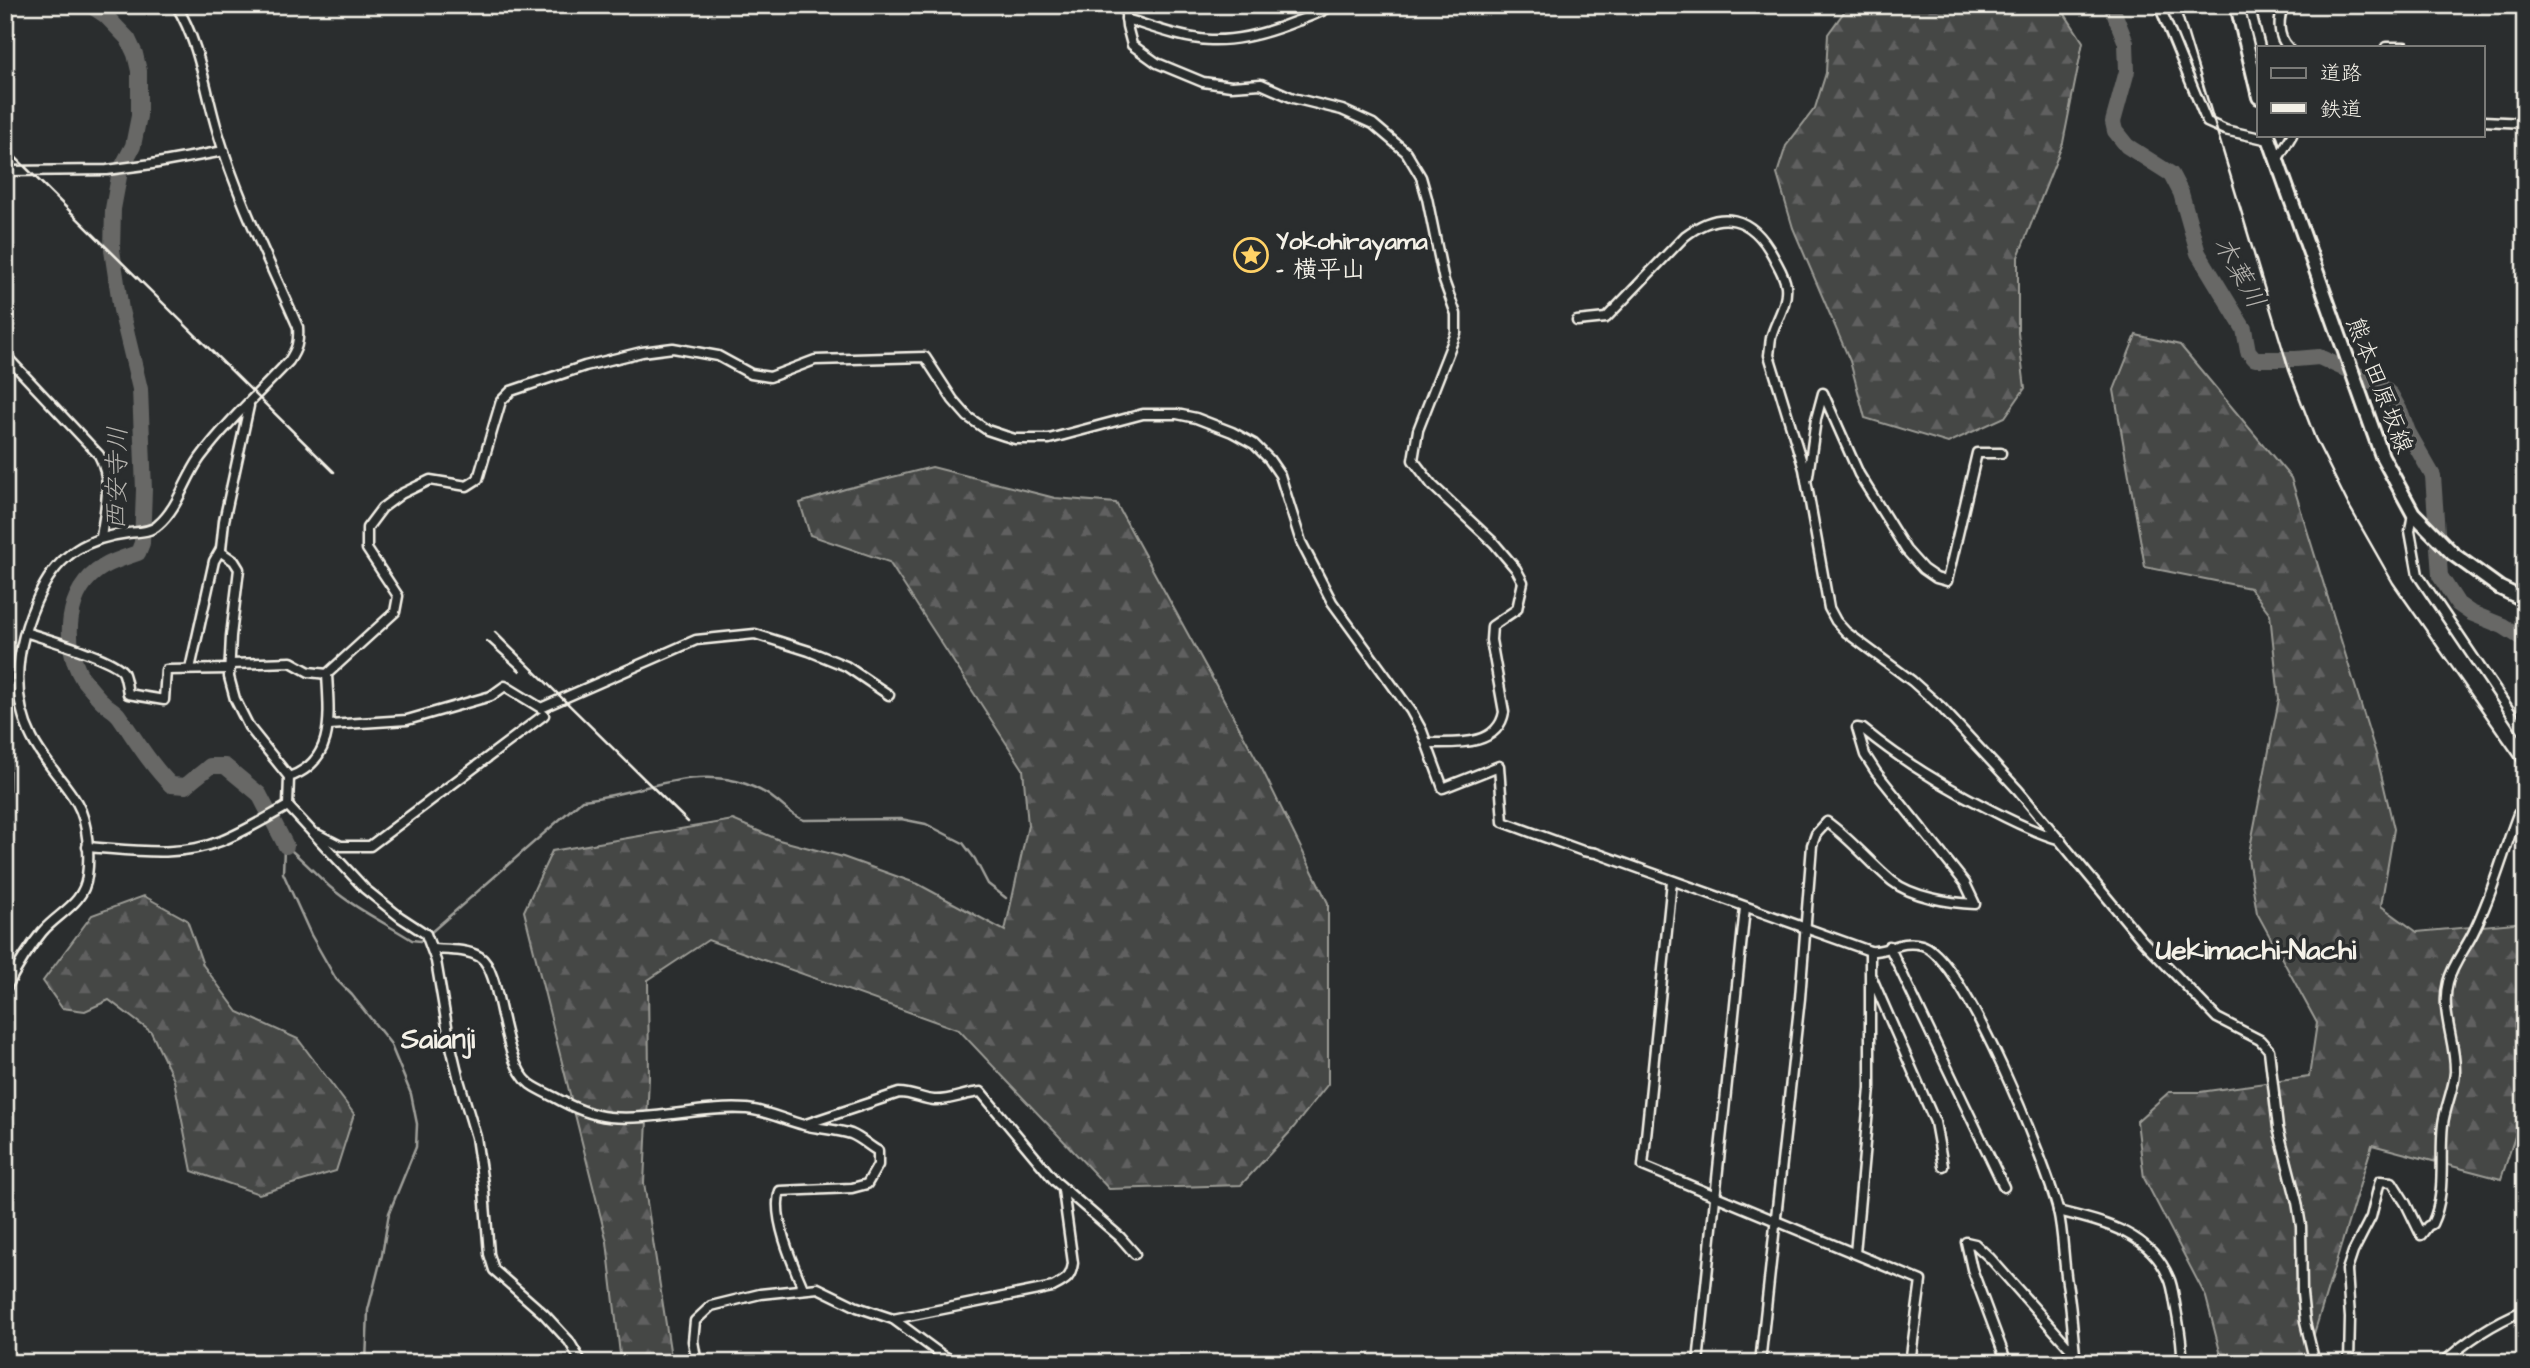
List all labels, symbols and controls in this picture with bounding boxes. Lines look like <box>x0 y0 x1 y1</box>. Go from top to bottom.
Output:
legend <box>2257 46 2484 136</box>
text: 道路 <box>2320 59 2362 88</box>
text: 鉄道 <box>2320 95 2362 124</box>
place label: Yokohirayama - 横平山 <box>1276 225 1429 287</box>
water label: 木葉川 <box>2204 230 2274 315</box>
place icon: Yokohirayama - 横平山 <box>1232 236 1270 274</box>
street label: 熊本田原坂線 <box>2337 312 2421 459</box>
water label: 西安寺川 <box>98 426 136 530</box>
district label: Uekimachi-Nachi <box>2156 931 2357 970</box>
district label: Saianji <box>400 1020 476 1059</box>

